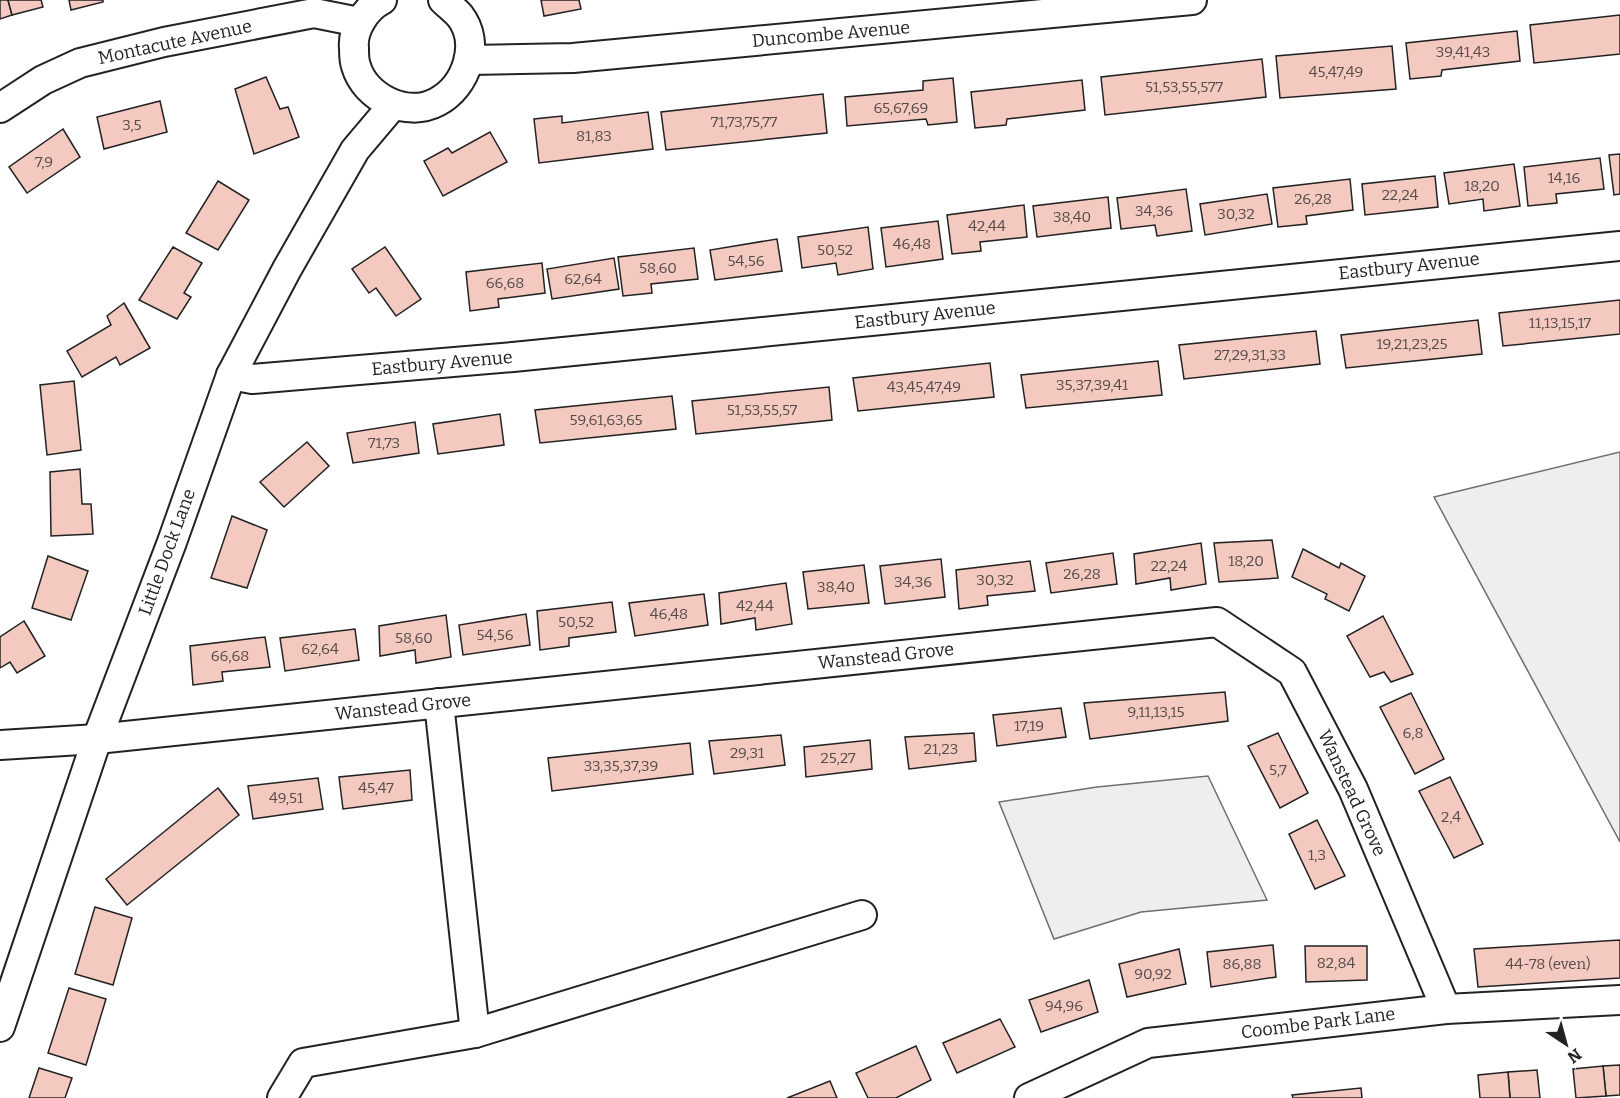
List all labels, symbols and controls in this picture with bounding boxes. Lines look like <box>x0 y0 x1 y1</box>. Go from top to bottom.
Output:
street label: Montacute Avenue <box>96 15 254 69</box>
street label: Duncombe Avenue <box>751 16 911 52</box>
house number: 39,41,43 <box>1436 43 1490 61</box>
house number: 45,47,49 <box>1309 63 1363 81</box>
house number: 51,53,55,577 <box>1145 78 1224 96</box>
house number: 65,67,69 <box>874 99 928 117</box>
house number: 71,73,75,77 <box>711 113 778 131</box>
house number: 3,5 <box>122 116 142 134</box>
house number: 81,83 <box>576 127 612 145</box>
house number: 7,9 <box>35 153 53 171</box>
house number: 14,16 <box>1548 169 1581 187</box>
house number: 18,20 <box>1464 177 1500 195</box>
house number: 22,24 <box>1382 186 1419 204</box>
house number: 26,28 <box>1294 190 1332 208</box>
house number: 34,36 <box>1135 202 1173 220</box>
house number: 30,32 <box>1217 205 1255 223</box>
house number: 38,40 <box>1053 208 1091 226</box>
house number: 42,44 <box>968 217 1006 235</box>
house number: 46,48 <box>893 235 931 253</box>
house number: 50,52 <box>817 241 853 259</box>
street label: Eastbury Avenue <box>1337 248 1481 284</box>
house number: 54,56 <box>728 252 765 270</box>
house number: 58,60 <box>639 259 677 277</box>
house number: 62,64 <box>564 270 602 288</box>
house number: 66,68 <box>486 274 524 292</box>
street label: Eastbury Avenue <box>853 297 997 333</box>
house number: 11,13,15,17 <box>1529 314 1592 332</box>
house number: 19,21,23,25 <box>1376 335 1448 353</box>
street label: Eastbury Avenue <box>370 346 514 380</box>
house number: 27,29,31,33 <box>1214 346 1286 364</box>
house number: 35,37,39,41 <box>1056 376 1128 394</box>
house number: 43,45,47,49 <box>887 378 961 396</box>
house number: 51,53,55,57 <box>727 401 798 419</box>
house number: 59,61,63,65 <box>570 411 642 429</box>
house number: 71,73 <box>368 434 400 452</box>
street label: Little Dock Lane <box>134 486 200 618</box>
house number: 18,20 <box>1228 552 1264 570</box>
house number: 22,24 <box>1151 557 1188 575</box>
house number: 26,28 <box>1063 565 1101 583</box>
house number: 30,32 <box>976 571 1014 589</box>
house number: 34,36 <box>894 573 932 591</box>
house number: 38,40 <box>817 578 855 596</box>
house number: 42,44 <box>736 597 774 615</box>
house number: 46,48 <box>650 605 688 623</box>
house number: 50,52 <box>558 613 594 631</box>
house number: 54,56 <box>477 626 514 644</box>
house number: 58,60 <box>395 629 433 647</box>
street label: Wanstead Grove <box>817 638 955 674</box>
house number: 62,64 <box>301 640 339 658</box>
house number: 66,68 <box>211 647 249 665</box>
street label: Wanstead Grove <box>334 689 472 725</box>
house number: 9,11,13,15 <box>1127 703 1185 721</box>
house number: 17,19 <box>1014 717 1044 735</box>
house number: 6,8 <box>1402 724 1424 742</box>
street label: Wanstead Grove <box>1313 726 1391 860</box>
house number: 21,23 <box>924 740 958 758</box>
house number: 29,31 <box>730 744 764 762</box>
house number: 25,27 <box>821 749 856 767</box>
house number: 33,35,37,39 <box>584 757 658 775</box>
house number: 5,7 <box>1269 761 1287 779</box>
house number: 45,47 <box>358 779 394 797</box>
house number: 49,51 <box>269 789 303 807</box>
house number: 2,4 <box>1441 808 1461 826</box>
house number: 1,3 <box>1308 846 1326 864</box>
house number: 82,84 <box>1317 954 1355 972</box>
house number: 86,88 <box>1222 955 1262 973</box>
house number: 44-78 (even) <box>1505 955 1591 973</box>
house number: 90,92 <box>1134 965 1172 983</box>
house number: 94,96 <box>1045 997 1083 1015</box>
street label: Coombe Park Lane <box>1240 1003 1396 1043</box>
north arrow <box>1536 1014 1596 1074</box>
text: N <box>1564 1044 1585 1067</box>

